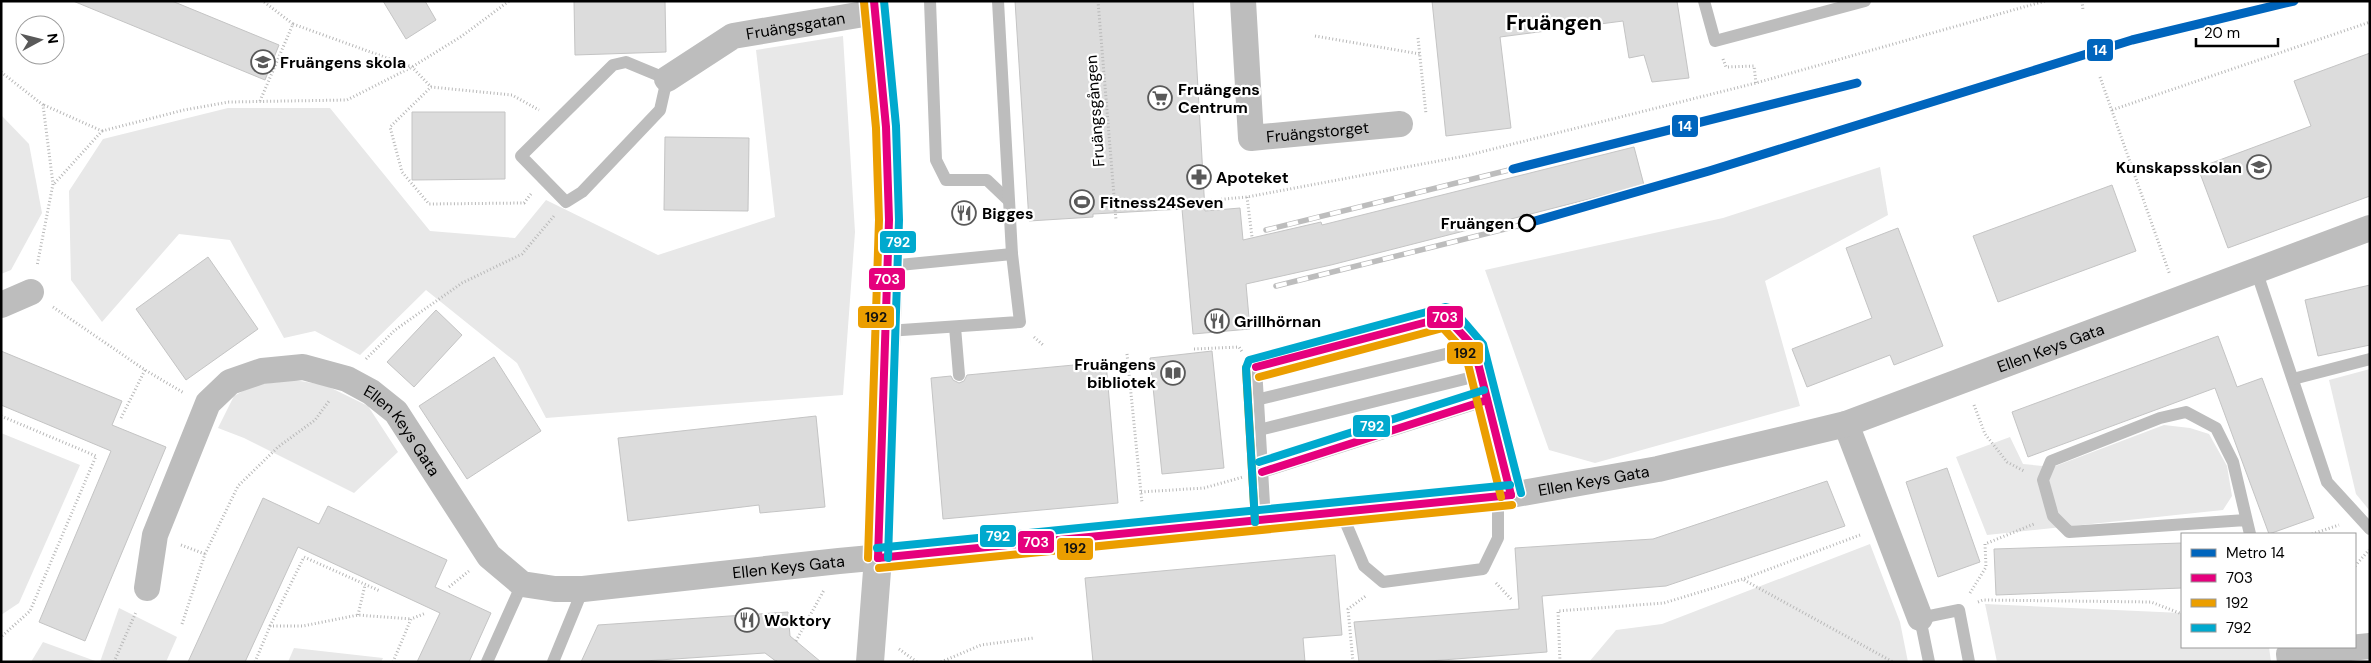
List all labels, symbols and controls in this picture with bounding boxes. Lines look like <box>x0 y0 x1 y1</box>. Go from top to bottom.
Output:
street label: Fruängsgatan <box>744 7 846 44</box>
district label: Fruängen <box>1506 9 1602 37</box>
north arrow <box>15 15 65 65</box>
scale bar <box>2196 15 2278 47</box>
text: 20 m <box>2204 23 2240 43</box>
text: N <box>43 32 62 45</box>
line badge: 14 <box>2086 38 2114 62</box>
text: 14 <box>2093 41 2107 59</box>
school or university icon: Fruängens skola <box>250 49 276 75</box>
place label: Fruängens skola <box>280 52 406 73</box>
street label: Fruängsgången <box>1081 54 1109 168</box>
place label: Fruängens Centrum <box>1178 79 1260 118</box>
supermarket icon: Fruängens Centrum <box>1147 85 1173 111</box>
line badge: 14 <box>1671 114 1699 138</box>
street label: Fruängstorget <box>1265 116 1370 147</box>
text: 14 <box>1678 117 1692 135</box>
school or university icon: Kunskapsskolan <box>2246 154 2272 180</box>
place label: Kunskapsskolan <box>2116 157 2242 178</box>
pharmacy icon: Apoteket <box>1186 164 1212 190</box>
place label: Apoteket <box>1216 167 1289 188</box>
sports icon: Fitness24Seven <box>1069 189 1095 215</box>
place label: Fitness24Seven <box>1100 192 1223 213</box>
restaurant icon: Bigges <box>951 200 977 226</box>
place label: Bigges <box>982 203 1034 224</box>
place label: Fruängen <box>1441 213 1514 234</box>
marker: Fruängen <box>1518 214 1536 232</box>
line badge: 792 <box>879 230 917 254</box>
text: 792 <box>886 233 910 251</box>
line badge: 703 <box>868 267 906 291</box>
text: 703 <box>874 270 900 288</box>
line badge: 192 <box>857 305 895 329</box>
line badge: 703 <box>1426 305 1464 329</box>
text: 192 <box>865 308 887 326</box>
restaurant icon: Grillhörnan <box>1204 308 1230 334</box>
text: 703 <box>1432 308 1458 326</box>
place label: Grillhörnan <box>1234 311 1321 332</box>
street label: Ellen Keys Gata <box>1994 318 2107 377</box>
line badge: 192 <box>1446 341 1484 365</box>
text: 192 <box>1454 344 1476 362</box>
place label: Fruängens bibliotek <box>1074 354 1157 393</box>
library icon: Fruängens bibliotek <box>1160 360 1186 386</box>
street label: Ellen Keys Gata <box>360 380 445 480</box>
line badge: 792 <box>1352 414 1391 438</box>
text: 792 <box>1360 417 1384 435</box>
street label: Ellen Keys Gata <box>1536 460 1651 501</box>
line badge: 792 <box>979 524 1017 548</box>
text: 792 <box>986 527 1010 545</box>
line badge: 703 <box>1017 530 1055 554</box>
text: 703 <box>1023 533 1049 551</box>
legend <box>2181 533 2356 648</box>
line badge: 192 <box>1056 537 1094 561</box>
text: 192 <box>1064 539 1086 557</box>
text: Metro 14 <box>2226 543 2285 563</box>
street label: Ellen Keys Gata <box>731 550 846 583</box>
text: 703 <box>2226 568 2253 588</box>
text: 192 <box>2226 593 2249 613</box>
restaurant icon: Woktory <box>734 607 760 633</box>
place label: Woktory <box>764 610 831 631</box>
text: 792 <box>2226 618 2251 638</box>

